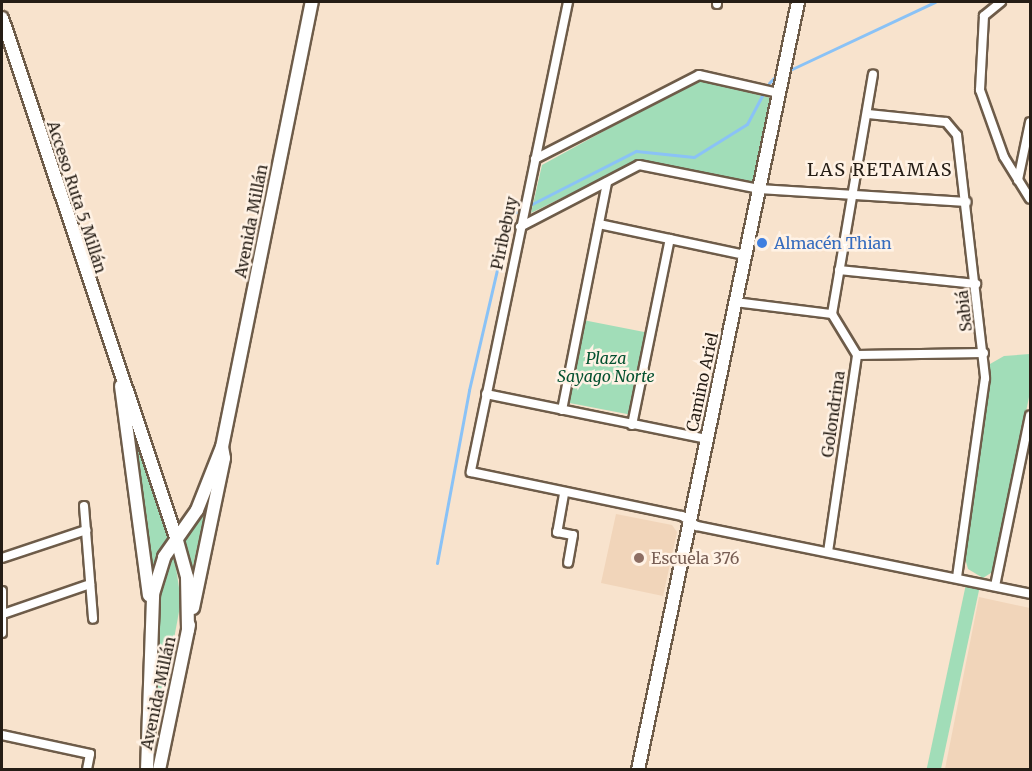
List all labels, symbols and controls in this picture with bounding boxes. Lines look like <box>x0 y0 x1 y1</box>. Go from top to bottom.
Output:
street label: Acceso Ruta 5 Millán <box>43 118 111 276</box>
district label: LAS RETAMAS <box>807 159 953 181</box>
street label: Avenida Millán <box>231 162 271 280</box>
street label: Piribebuy <box>487 194 521 272</box>
place label: Almacén Thian <box>774 233 892 253</box>
marker: Almacén Thian <box>755 236 769 250</box>
street label: Sabiá <box>952 289 976 333</box>
street label: Camino Ariel <box>682 331 722 433</box>
park label: Plaza Sayago Norte <box>557 348 655 386</box>
street label: Golondrina <box>817 369 849 459</box>
place label: Escuela 376 <box>651 548 739 568</box>
marker: Escuela 376 <box>632 551 646 565</box>
street label: Avenida Millán <box>137 635 179 751</box>

